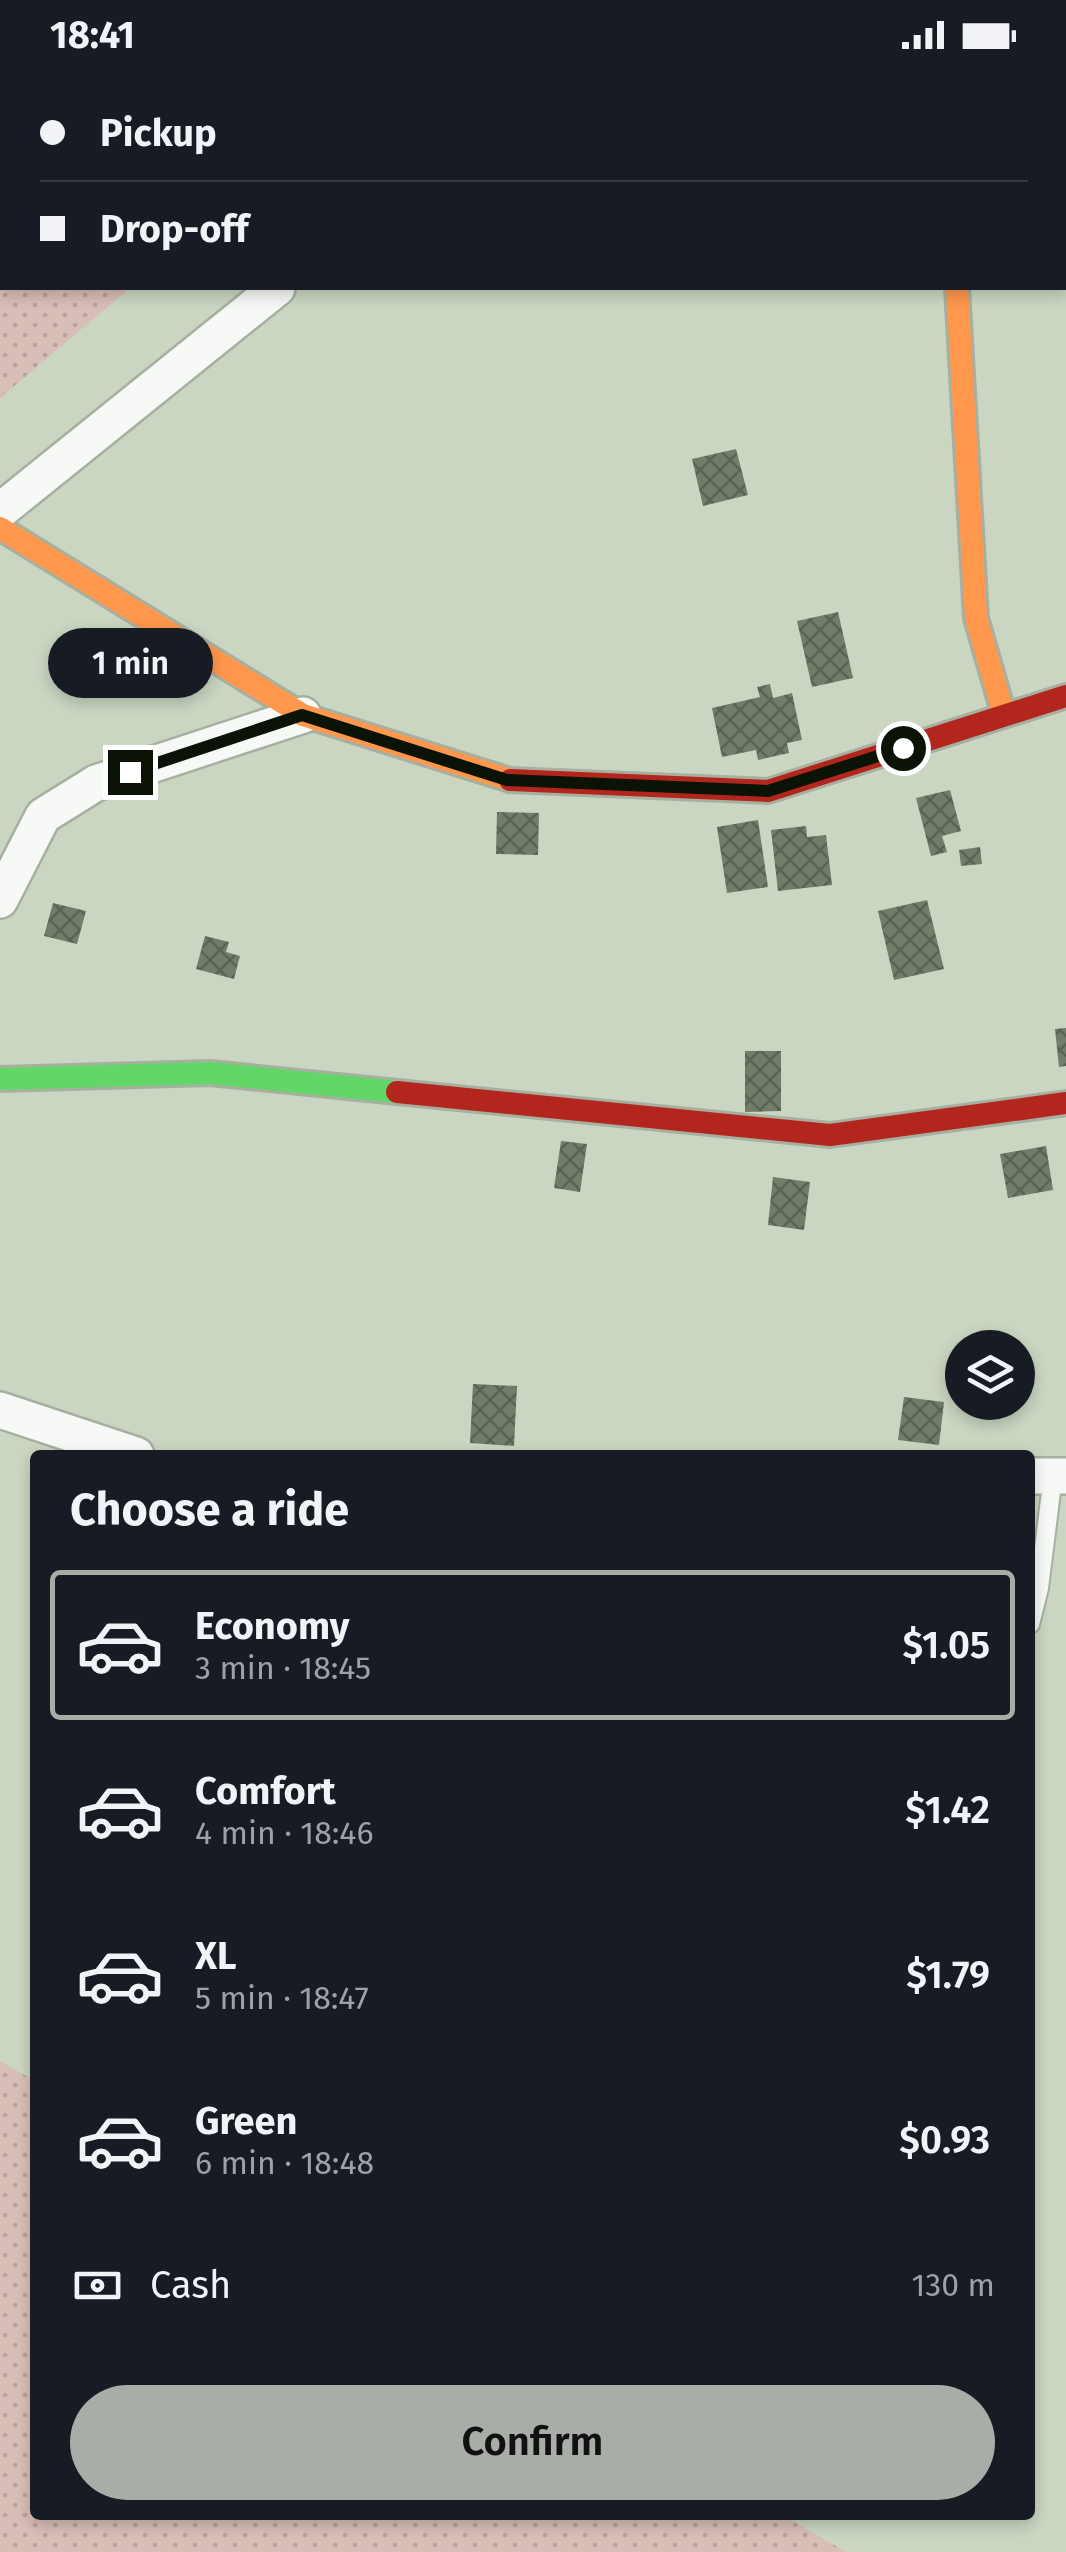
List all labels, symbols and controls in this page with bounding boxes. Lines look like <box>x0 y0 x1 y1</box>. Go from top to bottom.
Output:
text: 18:41 <box>50 12 135 58</box>
text: Pickup <box>100 110 217 156</box>
text: Drop-off <box>100 206 248 252</box>
callout: 1 min <box>48 627 212 697</box>
text: 1 min <box>92 644 169 682</box>
route start <box>881 726 926 771</box>
route end <box>108 750 153 795</box>
map controls <box>945 1330 1035 1420</box>
button: layers <box>945 1330 1035 1420</box>
text: Choose a ride <box>70 1483 349 1537</box>
icon: car <box>75 1600 165 1690</box>
text: Economy <box>195 1603 350 1649</box>
text: $1.05 <box>903 1622 990 1668</box>
text: 3 min · 18:45 <box>195 1649 371 1687</box>
icon: car <box>75 1765 165 1855</box>
text: Comfort <box>195 1768 336 1814</box>
text: $1.42 <box>905 1787 990 1833</box>
text: 4 min · 18:46 <box>195 1814 373 1852</box>
icon: car <box>75 1930 165 2020</box>
text: XL <box>195 1933 237 1979</box>
text: $1.79 <box>906 1952 990 1998</box>
text: 5 min · 18:47 <box>195 1979 369 2017</box>
icon: car <box>75 2095 165 2185</box>
text: Green <box>195 2098 298 2144</box>
text: $0.93 <box>899 2117 990 2163</box>
text: 6 min · 18:48 <box>195 2144 374 2182</box>
icon: cash <box>70 2258 125 2313</box>
text: Cash <box>150 2262 231 2308</box>
text: 130 m <box>911 2266 995 2304</box>
button: Confirm <box>70 2385 995 2500</box>

